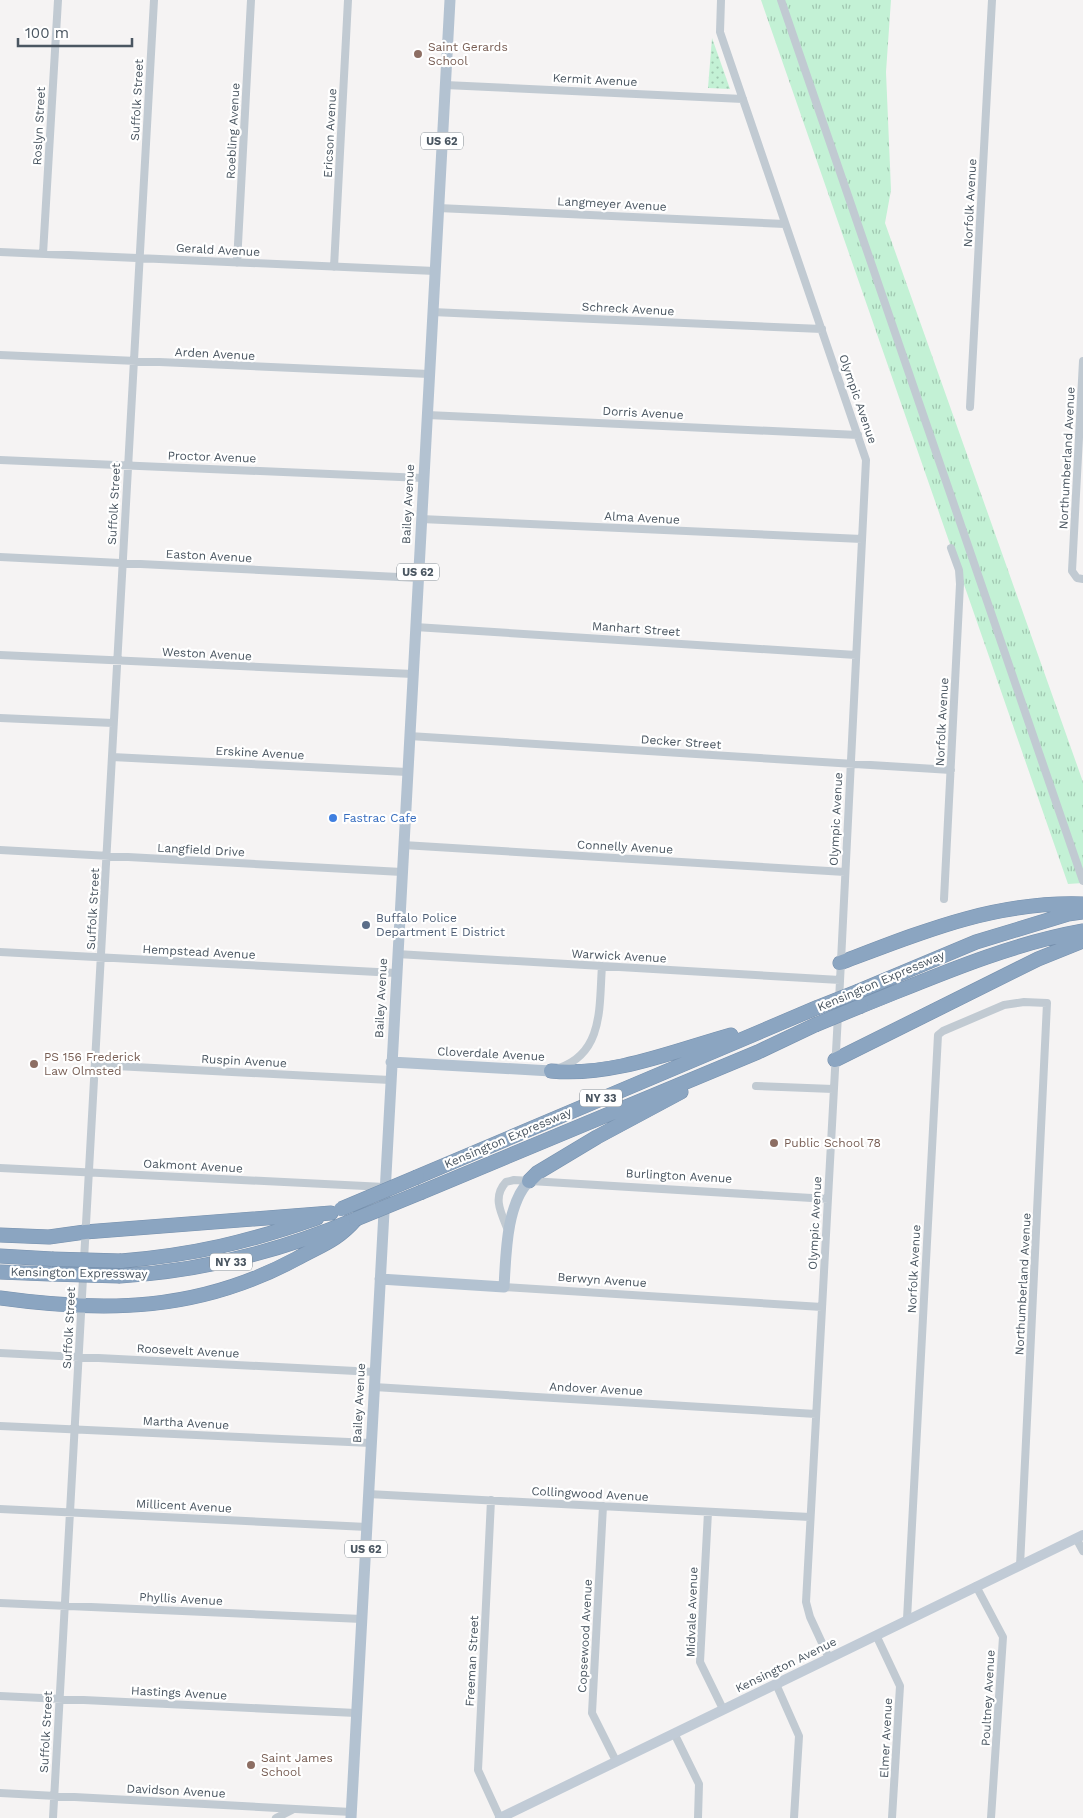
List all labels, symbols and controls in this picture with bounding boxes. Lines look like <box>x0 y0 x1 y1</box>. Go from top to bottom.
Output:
scale bar <box>18 15 131 47</box>
text: 100 m <box>25 24 69 42</box>
place label: Saint Gerards School <box>428 40 508 68</box>
marker: Saint Gerards School <box>412 48 424 60</box>
street label: Suffolk Street <box>128 59 146 141</box>
street label: Kermit Avenue <box>552 71 638 89</box>
street label: Roebling Avenue <box>223 83 243 179</box>
street label: Roslyn Street <box>30 86 48 166</box>
street label: Ericson Avenue <box>321 88 339 178</box>
road number: US 62 <box>421 132 463 150</box>
street label: Norfolk Avenue <box>961 158 979 248</box>
street label: Langmeyer Avenue <box>557 194 667 214</box>
street label: Gerald Avenue <box>175 241 261 259</box>
street label: Schreck Avenue <box>581 300 675 318</box>
street label: Arden Avenue <box>174 345 256 363</box>
street label: Olympic Avenue <box>836 353 880 446</box>
street label: Northumberland Avenue <box>1056 386 1078 530</box>
street label: Dorris Avenue <box>602 404 684 422</box>
street label: Proctor Avenue <box>167 448 257 466</box>
street label: Suffolk Street <box>105 463 123 545</box>
street label: Bailey Avenue <box>399 464 417 544</box>
street label: Alma Avenue <box>604 509 680 527</box>
street label: Easton Avenue <box>165 547 253 565</box>
road number: US 62 <box>397 564 439 580</box>
street label: Manhart Street <box>591 619 681 639</box>
street label: Weston Avenue <box>162 645 252 663</box>
street label: Norfolk Avenue <box>933 677 951 767</box>
street label: Decker Street <box>640 732 722 752</box>
street label: Erskine Avenue <box>215 744 305 762</box>
street label: Olympic Avenue <box>827 772 845 866</box>
place label: Fastrac Cafe <box>343 811 417 825</box>
marker: Fastrac Cafe <box>327 812 339 824</box>
street label: Connelly Avenue <box>577 837 673 857</box>
street label: Langfield Drive <box>157 841 245 859</box>
street label: Suffolk Street <box>84 868 102 950</box>
place label: Buffalo Police Department E District <box>376 911 505 939</box>
marker: Buffalo Police Department E District <box>360 919 372 931</box>
street label: Hempstead Avenue <box>142 942 256 962</box>
street label: Warwick Avenue <box>571 947 667 965</box>
street label: Kensington Expressway <box>815 948 947 1014</box>
street label: Bailey Avenue <box>372 958 390 1038</box>
street label: Cloverdale Avenue <box>437 1044 545 1064</box>
place label: PS 156 Frederick Law Olmsted <box>44 1050 141 1078</box>
street label: Ruspin Avenue <box>201 1052 287 1070</box>
marker: PS 156 Frederick Law Olmsted <box>28 1058 40 1070</box>
road number: NY 33 <box>580 1090 622 1106</box>
street label: Kensington Expressway <box>442 1105 574 1171</box>
place label: Public School 78 <box>784 1136 881 1150</box>
marker: Public School 78 <box>768 1137 780 1149</box>
street label: Oakmont Avenue <box>143 1156 243 1176</box>
street label: Burlington Avenue <box>625 1166 733 1186</box>
street label: Olympic Avenue <box>806 1176 824 1270</box>
street label: Northumberland Avenue <box>1012 1212 1034 1356</box>
street label: Norfolk Avenue <box>905 1224 923 1314</box>
road number: NY 33 <box>210 1254 252 1270</box>
street label: Kensington Expressway <box>10 1265 148 1281</box>
street label: Berwyn Avenue <box>557 1270 647 1290</box>
street label: Suffolk Street <box>60 1287 78 1369</box>
street label: Roosevelt Avenue <box>136 1341 240 1361</box>
street label: Bailey Avenue <box>350 1363 368 1443</box>
street label: Andover Avenue <box>549 1380 643 1398</box>
street label: Martha Avenue <box>142 1414 230 1432</box>
street label: Collingwood Avenue <box>531 1484 649 1504</box>
street label: Millicent Avenue <box>136 1496 232 1516</box>
road number: US 62 <box>345 1540 387 1558</box>
street label: Midvale Avenue <box>683 1566 701 1657</box>
street label: Copsewood Avenue <box>575 1579 595 1693</box>
street label: Phyllis Avenue <box>139 1590 223 1608</box>
street label: Freeman Street <box>463 1615 481 1707</box>
street label: Kensington Avenue <box>733 1634 839 1696</box>
street label: Poultney Avenue <box>978 1649 998 1746</box>
street label: Hastings Avenue <box>131 1683 228 1703</box>
street label: Suffolk Street <box>37 1691 55 1773</box>
street label: Elmer Avenue <box>877 1697 895 1778</box>
place label: Saint James School <box>261 1751 333 1779</box>
marker: Saint James School <box>245 1759 257 1771</box>
street label: Davidson Avenue <box>126 1781 226 1801</box>

